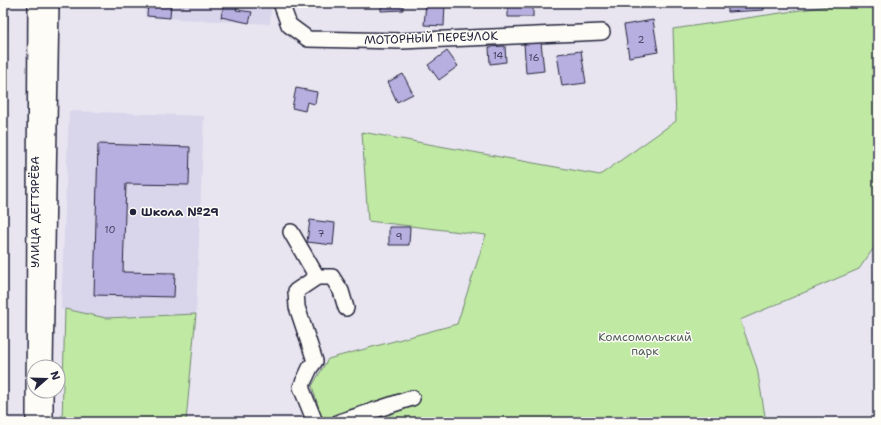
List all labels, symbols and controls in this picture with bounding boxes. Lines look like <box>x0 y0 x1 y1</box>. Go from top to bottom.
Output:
street label: МОТОРНЫЙ ПЕРЕУЛОК <box>364 28 499 48</box>
house number: 2 <box>638 33 645 46</box>
house number: 14 <box>493 49 503 62</box>
house number: 16 <box>529 51 539 64</box>
street label: УЛИЦА ДЕГТЯРЁВА <box>27 156 43 268</box>
place label: Школа №29 <box>141 204 219 220</box>
marker: Школа №29 <box>128 207 138 217</box>
house number: 10 <box>105 223 115 236</box>
house number: 7 <box>318 227 325 240</box>
house number: 9 <box>396 230 403 243</box>
park label: Комсомольский парк <box>598 329 692 359</box>
north arrow <box>26 359 66 399</box>
text: N <box>46 369 64 383</box>

